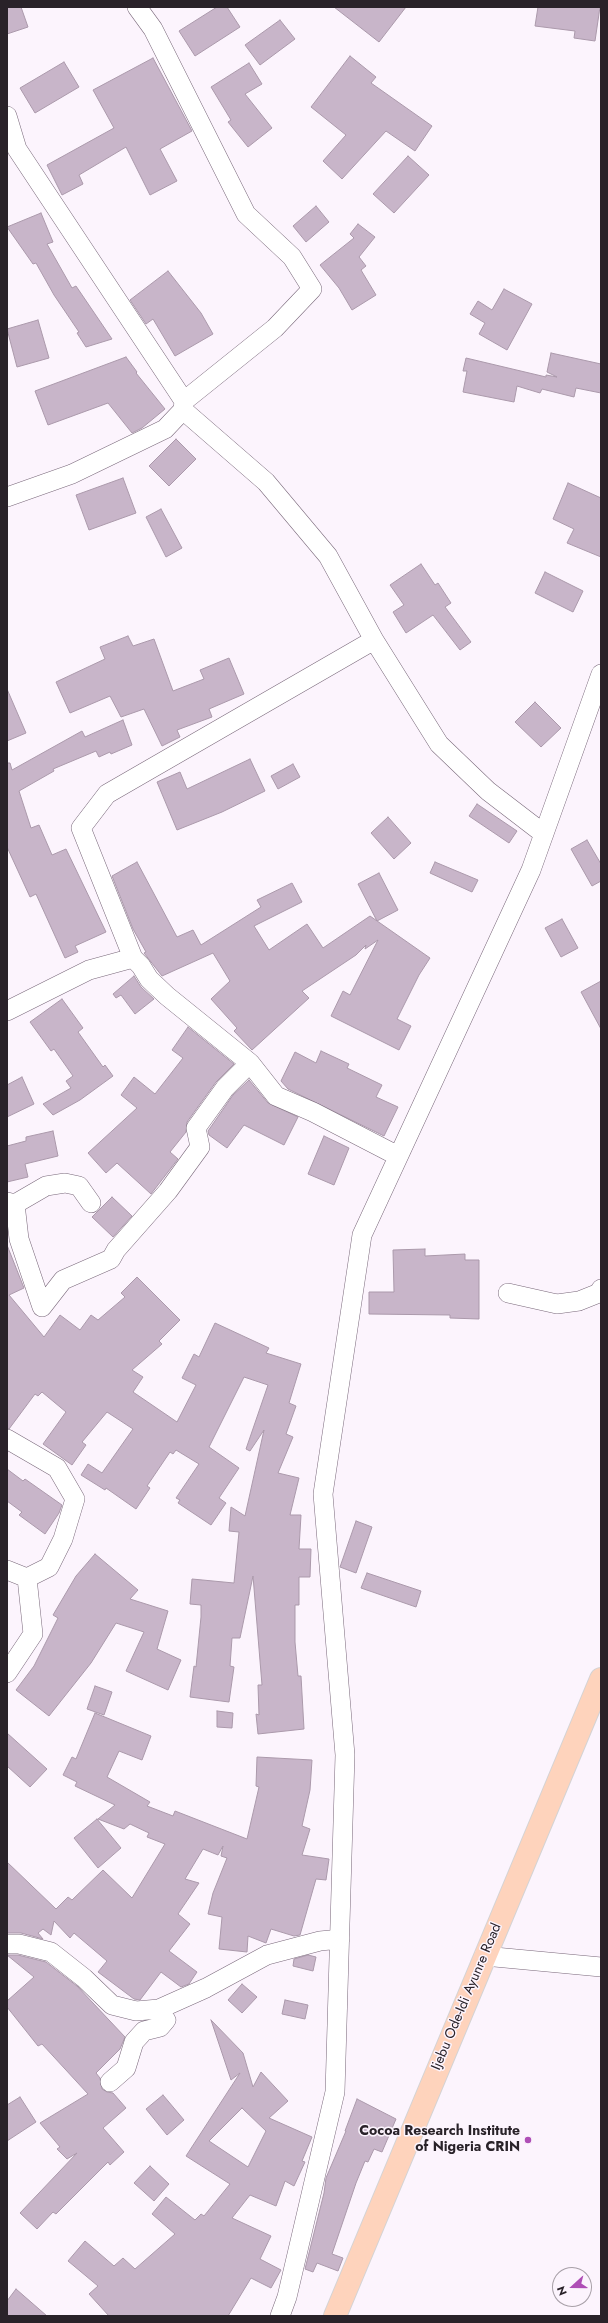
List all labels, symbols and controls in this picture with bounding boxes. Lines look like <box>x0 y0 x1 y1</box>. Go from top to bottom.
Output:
street label: Ijebu Ode-Idi Ayunre Road <box>428 1921 506 2073</box>
place label: Cocoa Research Institute of Nigeria CRIN <box>359 2124 520 2156</box>
marker: Cocoa Research Institute of Nigeria CRIN <box>523 2135 533 2145</box>
north arrow <box>552 2267 592 2307</box>
text: N <box>553 2284 571 2298</box>

